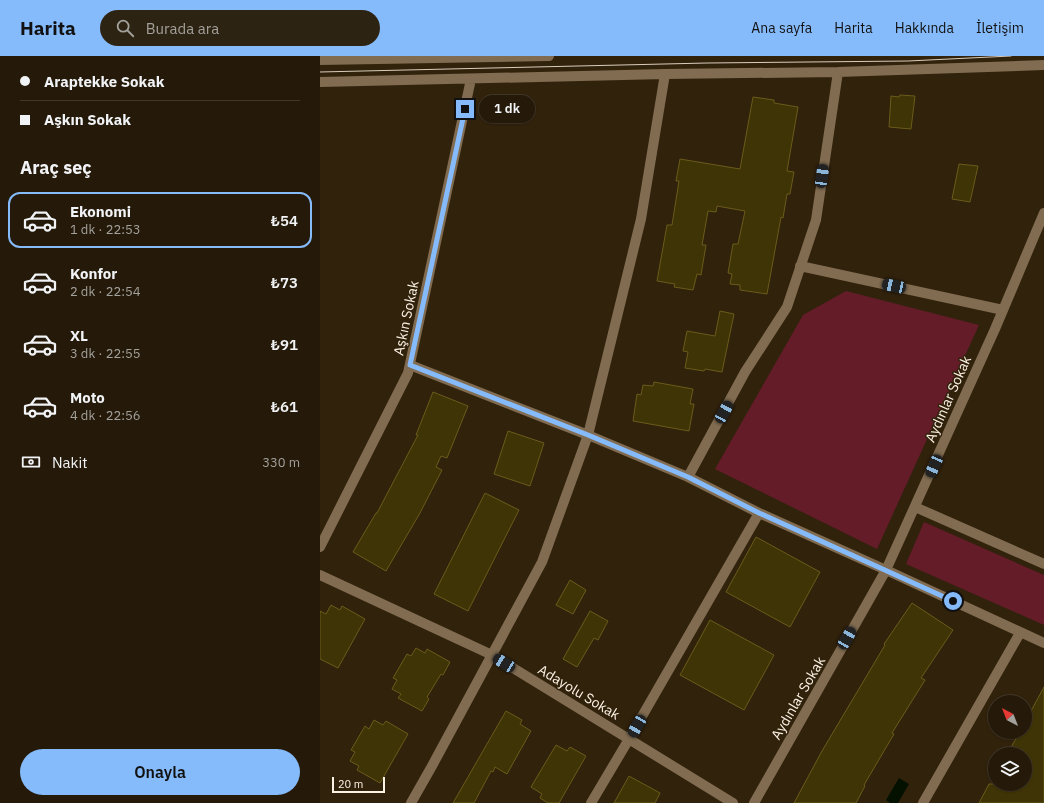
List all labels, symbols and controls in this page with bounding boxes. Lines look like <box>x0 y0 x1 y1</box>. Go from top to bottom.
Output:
search box <box>100 10 380 46</box>
text: Harita <box>20 16 76 40</box>
icon: search <box>114 17 136 39</box>
text: Burada ara <box>146 19 219 38</box>
text: Ana sayfa <box>751 19 812 37</box>
text: Harita <box>834 19 873 37</box>
text: Hakkında <box>895 19 954 37</box>
text: İletişim <box>976 19 1024 37</box>
text: Araptekke Sokak <box>44 72 164 91</box>
callout: 1 dk <box>479 95 535 123</box>
route end <box>456 100 474 118</box>
text: 1 dk <box>494 100 520 117</box>
text: Aşkın Sokak <box>44 110 131 129</box>
text: Araç seç <box>20 156 92 179</box>
car <box>814 163 830 189</box>
icon: car <box>22 202 58 238</box>
text: Ekonomi <box>70 202 131 221</box>
text: ₺54 <box>271 211 298 230</box>
text: 1 dk · 22:53 <box>70 221 141 238</box>
icon: car <box>22 264 58 300</box>
text: Konfor <box>70 264 117 283</box>
text: ₺73 <box>271 273 298 292</box>
street label: Aşkın Sokak <box>389 278 423 357</box>
car <box>881 278 907 294</box>
text: 2 dk · 22:54 <box>70 283 141 300</box>
icon: car <box>22 326 58 362</box>
text: XL <box>70 326 88 345</box>
text: ₺91 <box>271 335 298 354</box>
text: 3 dk · 22:55 <box>70 345 141 362</box>
street label: Aydınlar Sokak <box>921 352 975 445</box>
icon: car <box>22 388 58 424</box>
text: Moto <box>70 388 105 407</box>
text: ₺61 <box>271 397 298 416</box>
car <box>713 399 735 425</box>
text: 4 dk · 22:56 <box>70 407 141 424</box>
icon: cash <box>20 451 42 473</box>
text: Nakit <box>52 453 88 472</box>
car <box>924 453 944 479</box>
text: 330 m <box>262 454 300 471</box>
route start <box>944 592 962 610</box>
car <box>836 625 858 651</box>
car <box>491 652 517 674</box>
street label: Aydınlar Sokak <box>767 653 829 743</box>
street label: Adayolu Sokak <box>535 660 624 724</box>
north arrow <box>988 695 1032 739</box>
map controls <box>988 695 1032 791</box>
car <box>626 713 648 739</box>
button: layers <box>988 747 1032 791</box>
button: Onayla <box>20 749 300 795</box>
scale bar <box>332 775 385 794</box>
text: 20 m <box>338 777 363 791</box>

